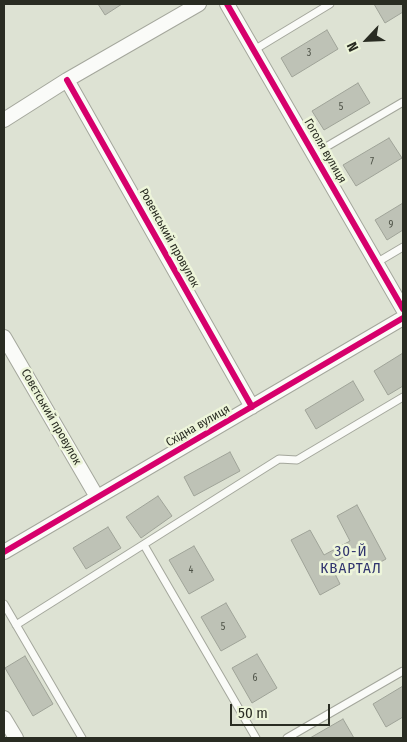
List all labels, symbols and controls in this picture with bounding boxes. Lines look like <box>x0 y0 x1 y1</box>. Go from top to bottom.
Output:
north arrow <box>342 15 392 65</box>
text: N <box>343 39 362 54</box>
house number: 3 <box>307 47 311 59</box>
house number: 5 <box>339 101 343 113</box>
street label: Гоголя вулиця <box>301 116 349 186</box>
house number: 7 <box>370 156 374 168</box>
street label: Ровенський провулок <box>136 186 202 290</box>
house number: 9 <box>389 219 393 231</box>
street label: Совєтський провулок <box>18 367 84 467</box>
street label: Східна вулиця <box>163 402 233 450</box>
district label: 30-Й КВАРТАЛ <box>319 543 383 578</box>
house number: 4 <box>189 564 193 576</box>
house number: 5 <box>221 621 225 633</box>
house number: 6 <box>253 672 257 684</box>
scale bar <box>232 694 332 726</box>
text: 50 m <box>238 704 268 722</box>

